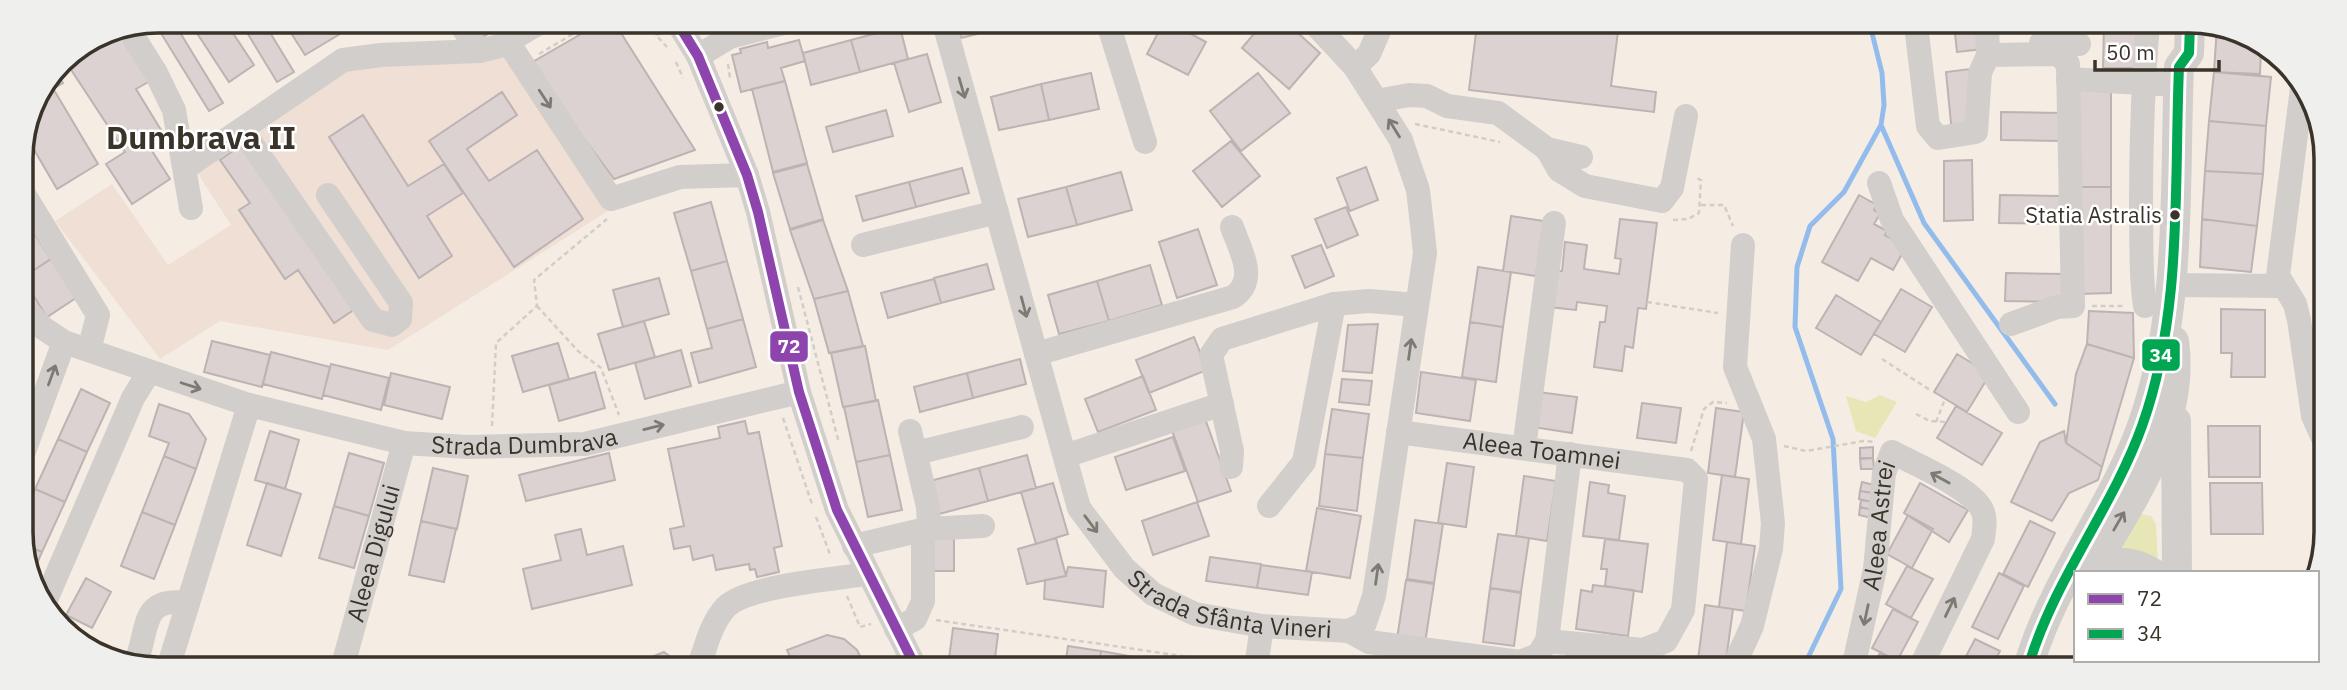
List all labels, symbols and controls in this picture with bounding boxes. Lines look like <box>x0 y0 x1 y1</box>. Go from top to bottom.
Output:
scale bar <box>2095 28 2219 72</box>
text: 50 m <box>2106 38 2155 66</box>
one-way arrow <box>957 77 970 99</box>
one-way arrow <box>538 89 552 108</box>
unlabelled marker <box>712 100 726 114</box>
district label: Dumbrava II <box>106 116 296 158</box>
one-way arrow <box>1386 119 1400 139</box>
place label: Statia Astralis <box>2025 200 2162 229</box>
marker: Statia Astralis <box>2168 208 2182 222</box>
one-way arrow <box>1018 296 1031 318</box>
line badge: 72 <box>769 330 809 363</box>
text: 72 <box>778 334 800 358</box>
line badge: 34 <box>2141 338 2181 372</box>
one-way arrow <box>1404 339 1417 361</box>
text: 34 <box>2150 343 2172 367</box>
one-way arrow <box>47 365 59 387</box>
one-way arrow <box>179 381 201 393</box>
street label: Strada Dumbrava <box>430 420 621 462</box>
one-way arrow <box>642 420 664 433</box>
street label: Aleea Toamnei <box>1461 424 1623 476</box>
street label: Aleea Astrei <box>1854 456 1902 593</box>
one-way arrow <box>1930 471 1951 484</box>
street label: Aleea Digului <box>339 481 407 625</box>
one-way arrow <box>2112 512 2126 532</box>
one-way arrow <box>1083 514 1098 533</box>
street label: Strada Sfânta Vineri <box>1121 562 1333 645</box>
one-way arrow <box>1371 564 1384 586</box>
legend <box>2074 571 2319 662</box>
text: 72 <box>2137 584 2162 612</box>
one-way arrow <box>1944 597 1957 618</box>
one-way arrow <box>1859 603 1873 626</box>
text: 34 <box>2137 619 2162 647</box>

